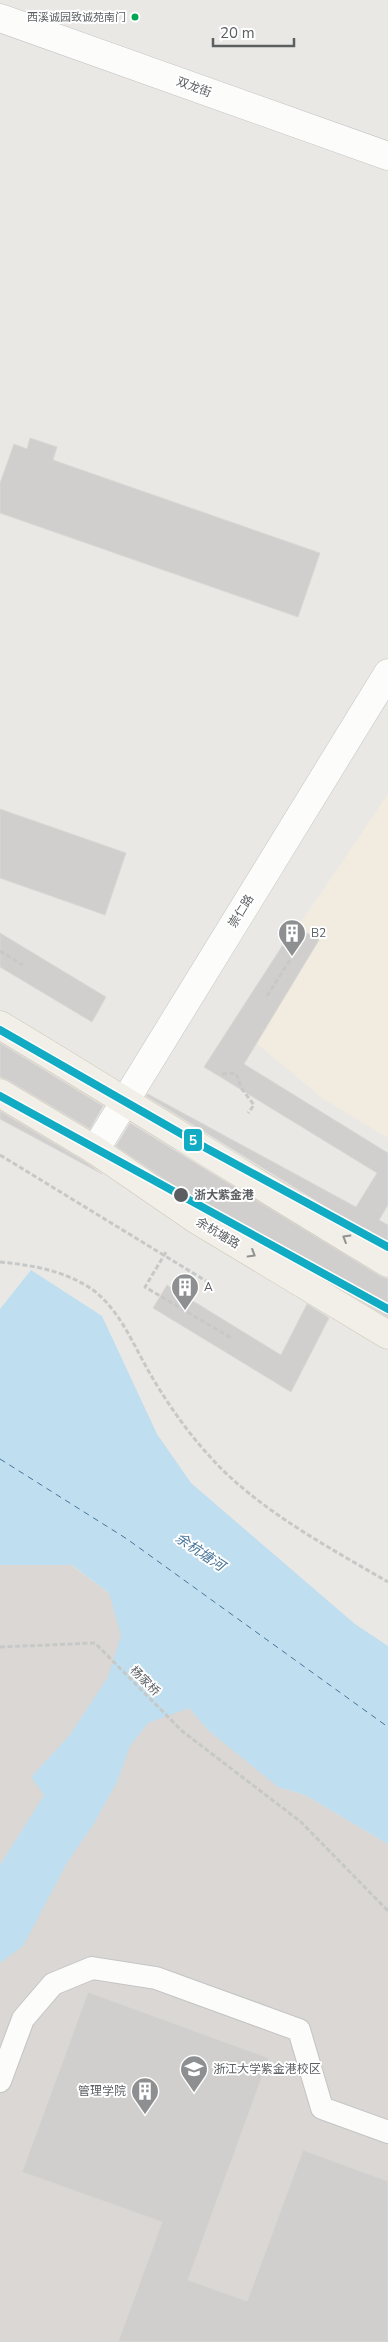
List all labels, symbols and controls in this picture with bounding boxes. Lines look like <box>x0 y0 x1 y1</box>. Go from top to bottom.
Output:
place label: 西溪诚园致诚苑南门 <box>27 10 126 25</box>
marker: 西溪诚园致诚苑南门 <box>130 12 140 22</box>
scale bar <box>213 15 294 47</box>
text: 20 m <box>220 23 255 43</box>
street label: 双龙街 <box>174 73 214 101</box>
street label: 崇仁路 <box>225 891 257 931</box>
building icon: B2 <box>277 918 307 957</box>
place label: B2 <box>311 925 326 941</box>
line badge: 5 <box>183 1128 203 1152</box>
text: 5 <box>189 1131 197 1150</box>
marker: 浙大紫金港 <box>172 1186 190 1204</box>
place label: 浙大紫金港 <box>194 1187 254 1203</box>
street label: 余杭塘路 <box>193 1214 243 1252</box>
one-way arrow <box>343 1234 352 1244</box>
one-way arrow <box>247 1247 256 1257</box>
building icon: A <box>170 1272 200 1311</box>
place label: A <box>204 1279 213 1295</box>
water label: 余杭塘河 <box>171 1528 231 1577</box>
street label: 杨家桥 <box>127 1663 163 1699</box>
school or university icon: 浙江大学紫金港校区 <box>179 2054 209 2093</box>
place label: 浙江大学紫金港校区 <box>213 2061 321 2077</box>
building icon: 管理学院 <box>130 2076 160 2115</box>
place label: 管理学院 <box>78 2083 126 2099</box>

